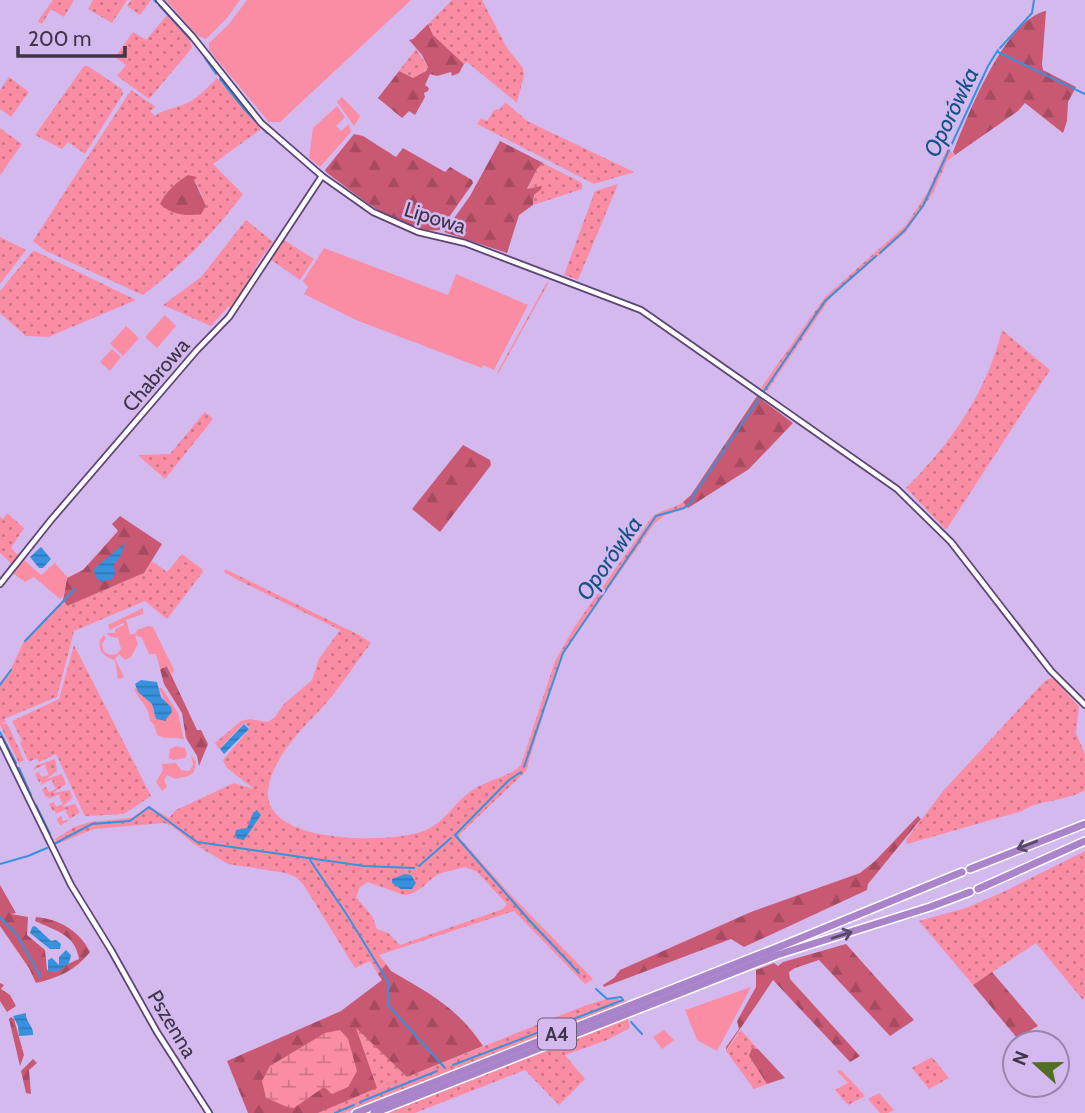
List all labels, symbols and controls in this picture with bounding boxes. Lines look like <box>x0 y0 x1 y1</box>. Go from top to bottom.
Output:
scale bar <box>18 14 124 58</box>
text: 200 m <box>28 26 91 51</box>
water label: Oporówka <box>917 63 985 161</box>
street label: Lipowa <box>401 196 469 239</box>
street label: Chabrowa <box>117 333 194 416</box>
water label: Oporówka <box>570 511 648 605</box>
one-way arrow <box>1017 840 1039 853</box>
one-way arrow <box>831 928 853 941</box>
street label: Pszenna <box>143 985 202 1062</box>
road number: A4 <box>538 1018 576 1050</box>
north arrow <box>1001 1029 1071 1099</box>
text: N <box>1007 1048 1034 1068</box>

